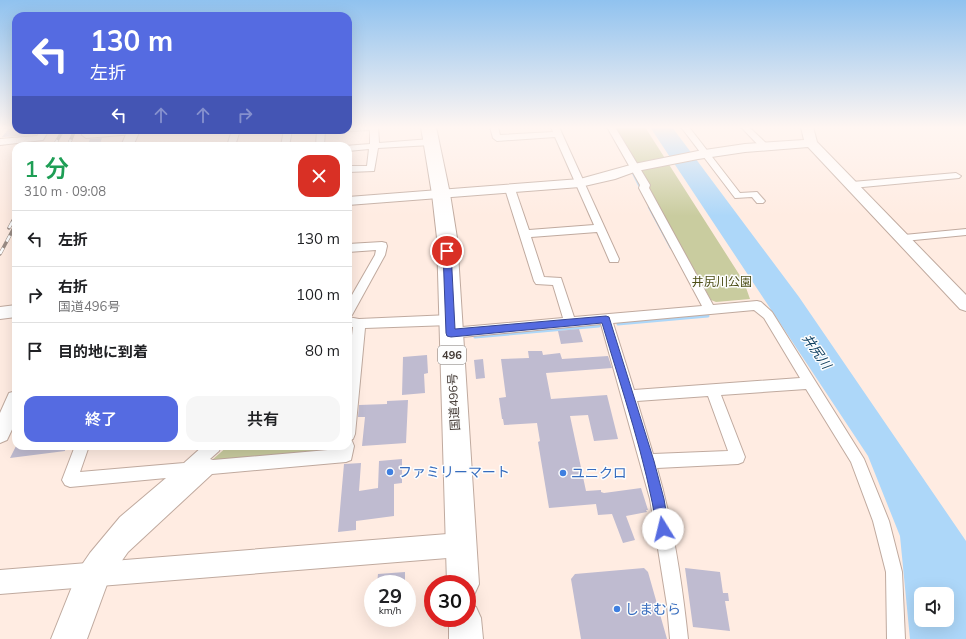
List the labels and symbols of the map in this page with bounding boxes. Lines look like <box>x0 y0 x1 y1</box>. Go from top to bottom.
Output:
pin <box>430 234 464 268</box>
park label: 井尻川公園 <box>692 274 752 289</box>
water label: 井尻川 <box>799 330 836 373</box>
road number: 496 <box>438 346 466 364</box>
street label: 国道496号 <box>445 373 462 431</box>
place label: ファミリーマート <box>398 463 510 481</box>
place label: ユニクロ <box>571 464 627 482</box>
marker: ファミリーマート <box>385 467 395 477</box>
marker: ユニクロ <box>558 468 568 478</box>
position arrow <box>642 508 684 550</box>
speed limit sign: 30 <box>424 575 476 627</box>
place label: しまむら <box>625 600 681 618</box>
marker: しまむら <box>612 604 622 614</box>

